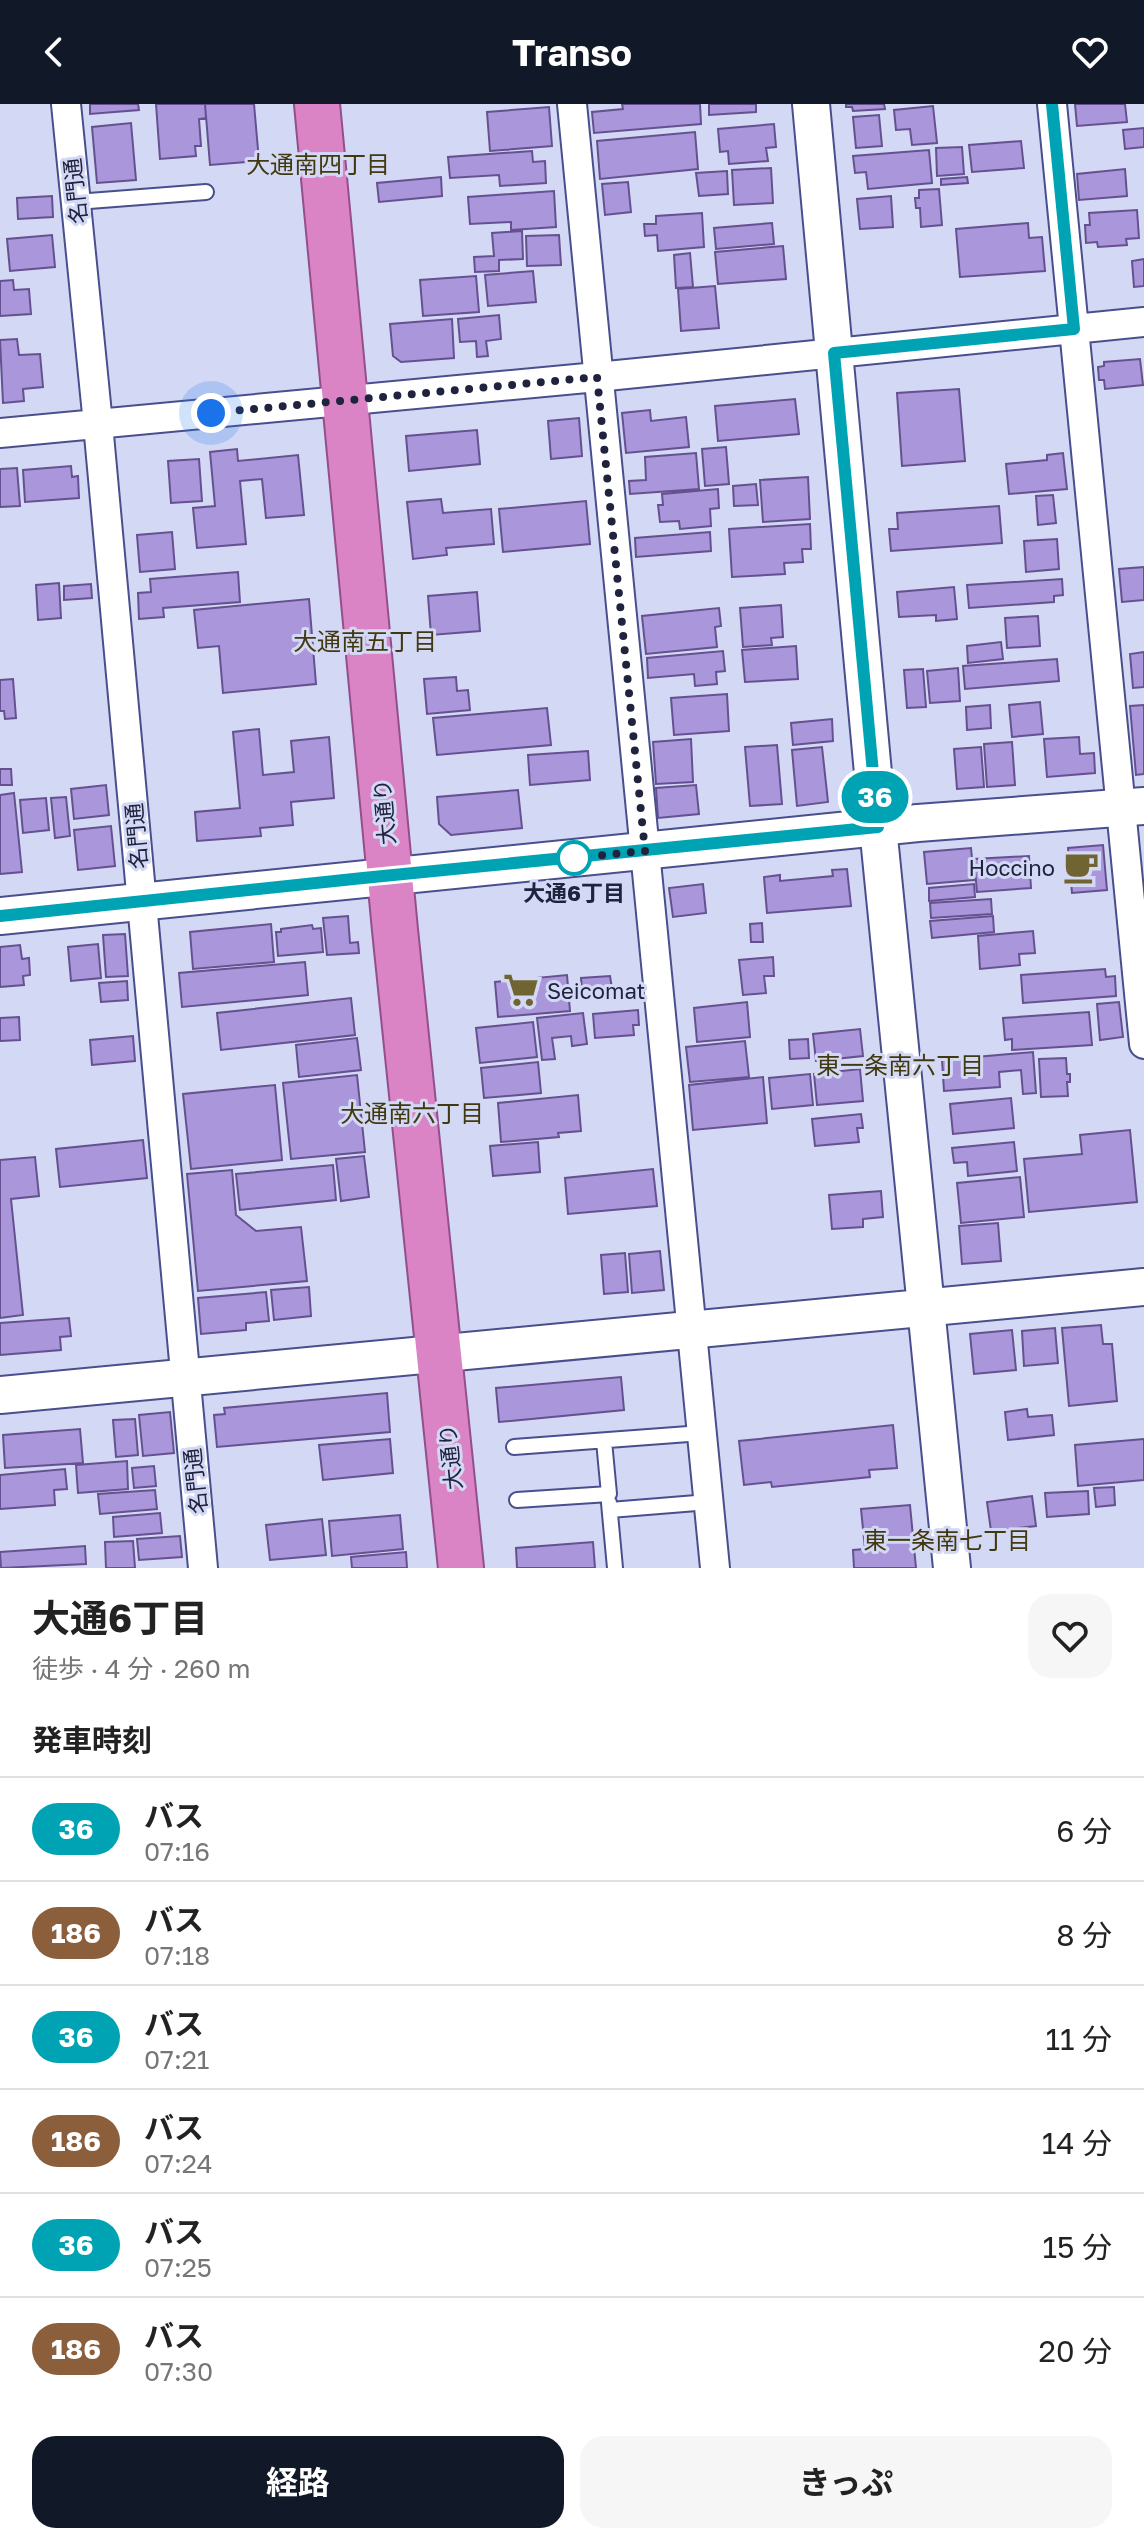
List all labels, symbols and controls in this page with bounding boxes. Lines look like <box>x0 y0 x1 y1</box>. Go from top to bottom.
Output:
icon: back <box>32 30 76 74</box>
icon: heart <box>1068 30 1112 74</box>
text: Transo <box>512 31 632 74</box>
district label: 大通南四丁目 <box>246 149 390 178</box>
street label: 名門通 <box>58 157 92 225</box>
your location <box>191 393 231 433</box>
district label: 大通南五丁目 <box>293 626 437 655</box>
line badge: 36 <box>839 771 911 823</box>
street label: 大通り <box>368 778 400 846</box>
text: 36 <box>858 780 892 813</box>
street label: 名門通 <box>120 802 152 870</box>
marker: 大通6丁目 <box>557 841 591 875</box>
cafe icon: Hoccino <box>1062 848 1100 886</box>
place label: Hoccino <box>968 854 1055 881</box>
place label: 大通6丁目 <box>523 879 625 906</box>
supermarket icon: Seicomat <box>502 971 540 1009</box>
place label: Seicomat <box>547 977 645 1004</box>
district label: 東一条南六丁目 <box>816 1050 984 1079</box>
district label: 大通南六丁目 <box>340 1098 484 1127</box>
street label: 大通り <box>433 1423 467 1491</box>
street label: 名門通 <box>178 1447 212 1515</box>
district label: 東一条南七丁目 <box>863 1525 1031 1554</box>
button: heart <box>1028 1594 1112 1678</box>
text: 大通6丁目 <box>32 1595 208 1640</box>
text: 徒歩 · 4 分 · 260 m <box>32 1653 250 1684</box>
text: 発車時刻 <box>32 1722 152 1758</box>
text: バス <box>144 1798 204 1834</box>
text: 36 <box>59 1812 93 1845</box>
text: 6 分 <box>1056 1813 1112 1849</box>
text: 07:16 <box>144 1836 210 1867</box>
text: バス <box>144 1902 204 1938</box>
text: 186 <box>51 1916 101 1949</box>
text: 8 分 <box>1056 1917 1112 1953</box>
text: 07:18 <box>144 1940 210 1971</box>
text: バス <box>144 2006 204 2042</box>
text: 36 <box>59 2020 93 2053</box>
text: 11 分 <box>1045 2021 1112 2057</box>
text: 07:21 <box>144 2044 209 2075</box>
text: バス <box>144 2110 204 2146</box>
text: 186 <box>51 2124 101 2157</box>
text: 14 分 <box>1042 2125 1112 2161</box>
text: 07:24 <box>144 2148 213 2179</box>
text: バス <box>144 2214 204 2250</box>
text: 36 <box>59 2228 93 2261</box>
text: 15 分 <box>1043 2229 1112 2265</box>
text: 07:25 <box>144 2252 212 2283</box>
text: バス <box>144 2318 204 2354</box>
text: 186 <box>51 2332 101 2365</box>
text: 20 分 <box>1039 2333 1112 2369</box>
text: 07:30 <box>144 2356 213 2387</box>
button: 経路 <box>32 2436 564 2528</box>
button: きっぷ <box>580 2436 1112 2528</box>

